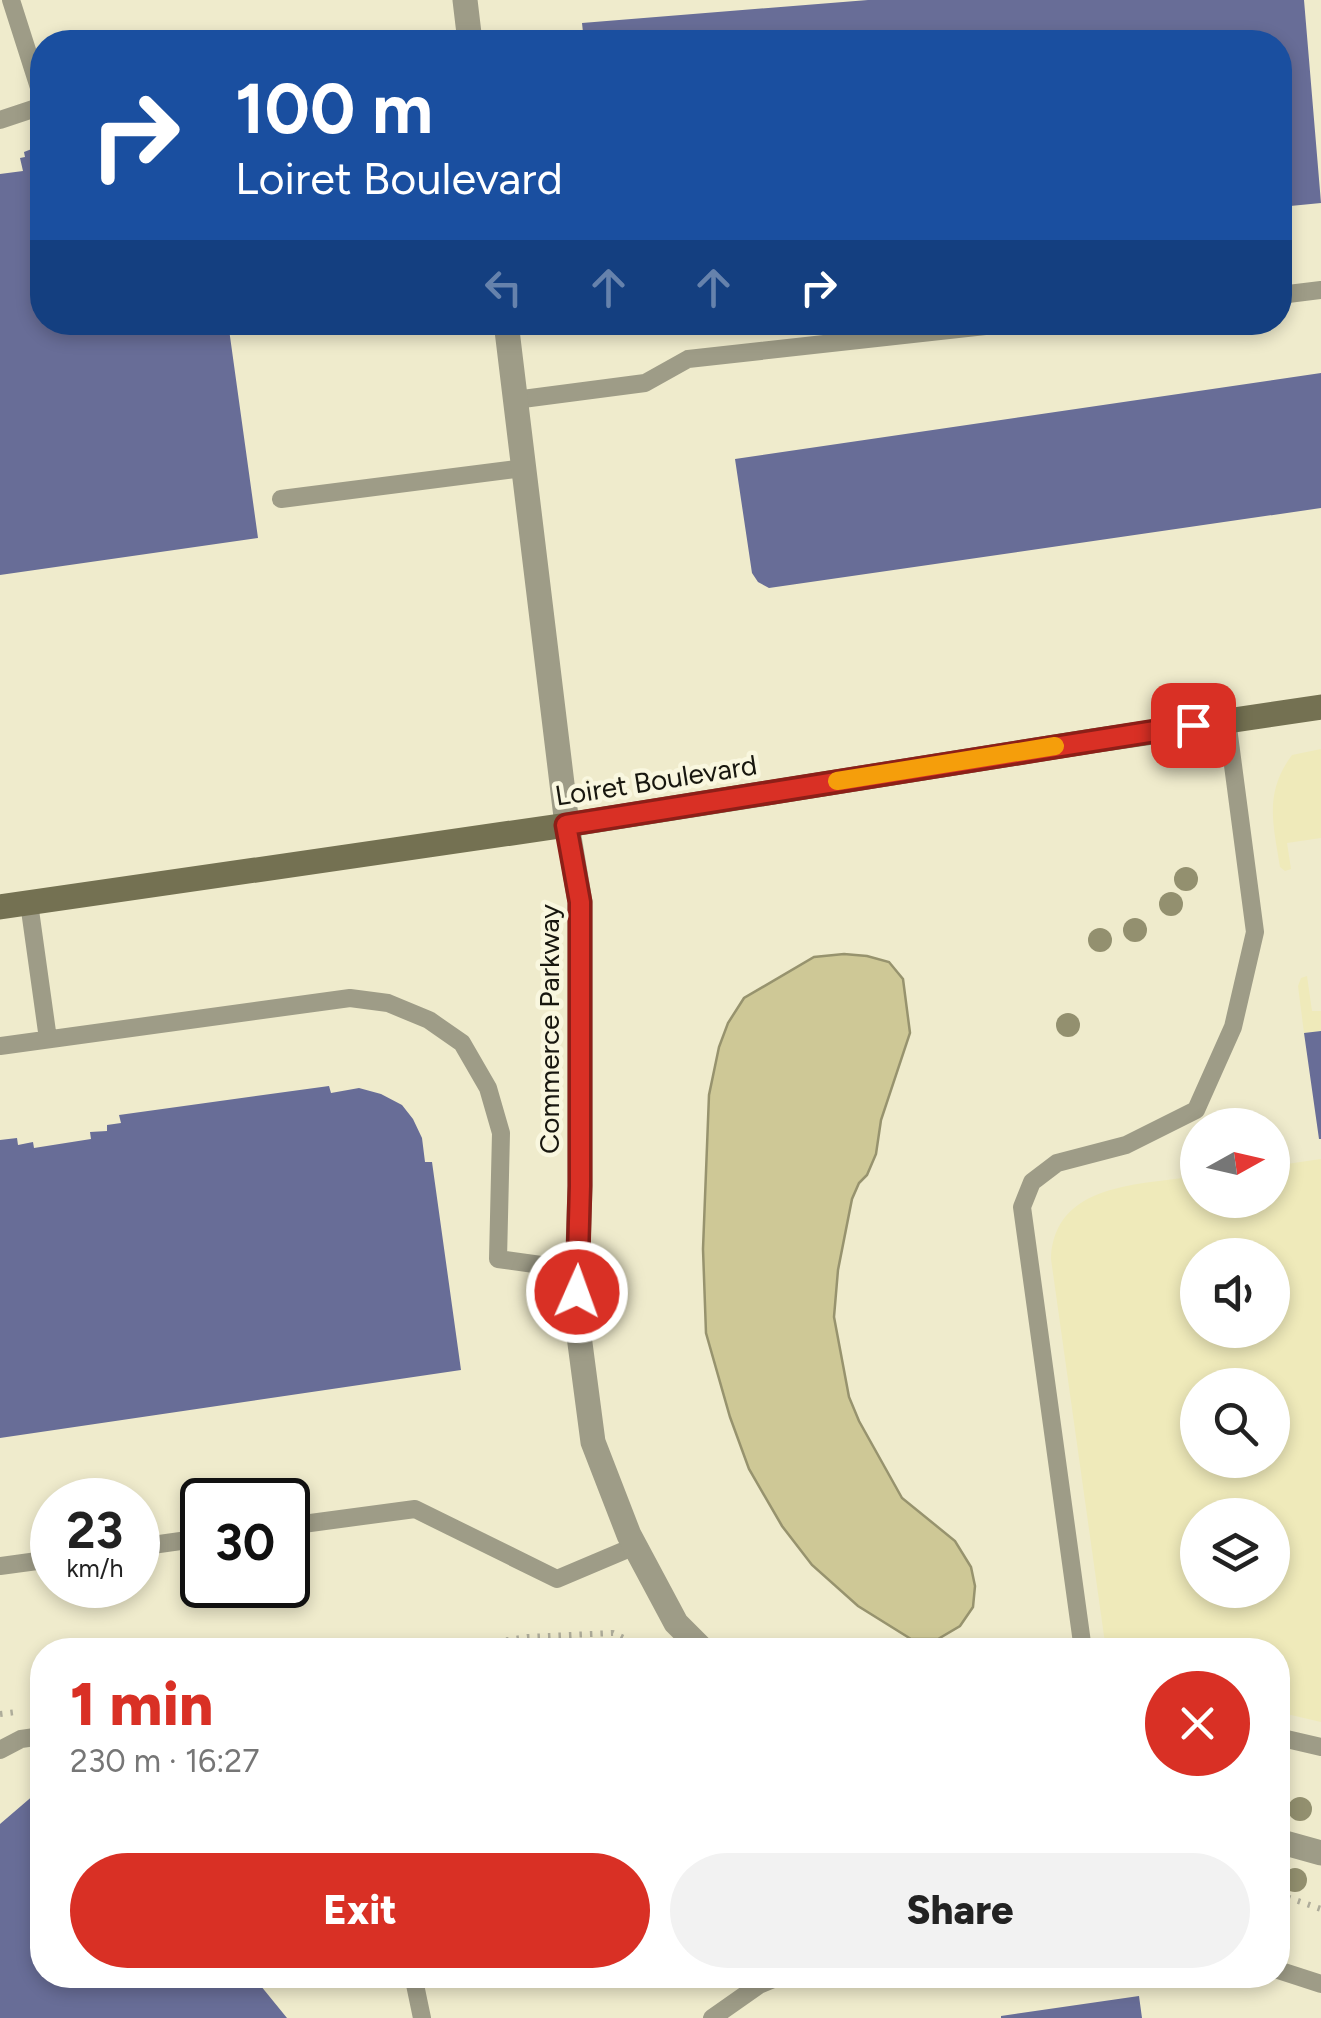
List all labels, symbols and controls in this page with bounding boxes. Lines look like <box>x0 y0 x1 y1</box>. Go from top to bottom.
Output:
text: 100 m <box>235 66 433 151</box>
icon: right <box>70 70 200 200</box>
text: Loiret Boulevard <box>235 151 563 205</box>
icon: left <box>476 260 531 315</box>
icon: ahead <box>581 260 636 315</box>
icon: ahead <box>686 260 741 315</box>
icon: right <box>791 260 846 315</box>
pin <box>1151 683 1236 768</box>
icon: arrive <box>1166 698 1221 753</box>
street label: Loiret Boulevard <box>553 747 759 813</box>
street label: Commerce Parkway <box>532 904 566 1154</box>
north arrow <box>1180 1108 1290 1218</box>
map controls <box>1180 1108 1290 1608</box>
button: sound <box>1180 1238 1290 1348</box>
position arrow <box>525 1240 629 1344</box>
button: search <box>1180 1368 1290 1478</box>
speed limit sign: 30 <box>180 1478 310 1608</box>
button: layers <box>1180 1498 1290 1608</box>
text: 23 <box>67 1500 123 1561</box>
text: km/h <box>66 1553 124 1583</box>
text: 1 min <box>70 1668 213 1740</box>
button: close <box>1145 1671 1250 1776</box>
text: 230 m · 16:27 <box>70 1742 259 1780</box>
button: Exit <box>70 1853 650 1968</box>
button: Share <box>670 1853 1250 1968</box>

